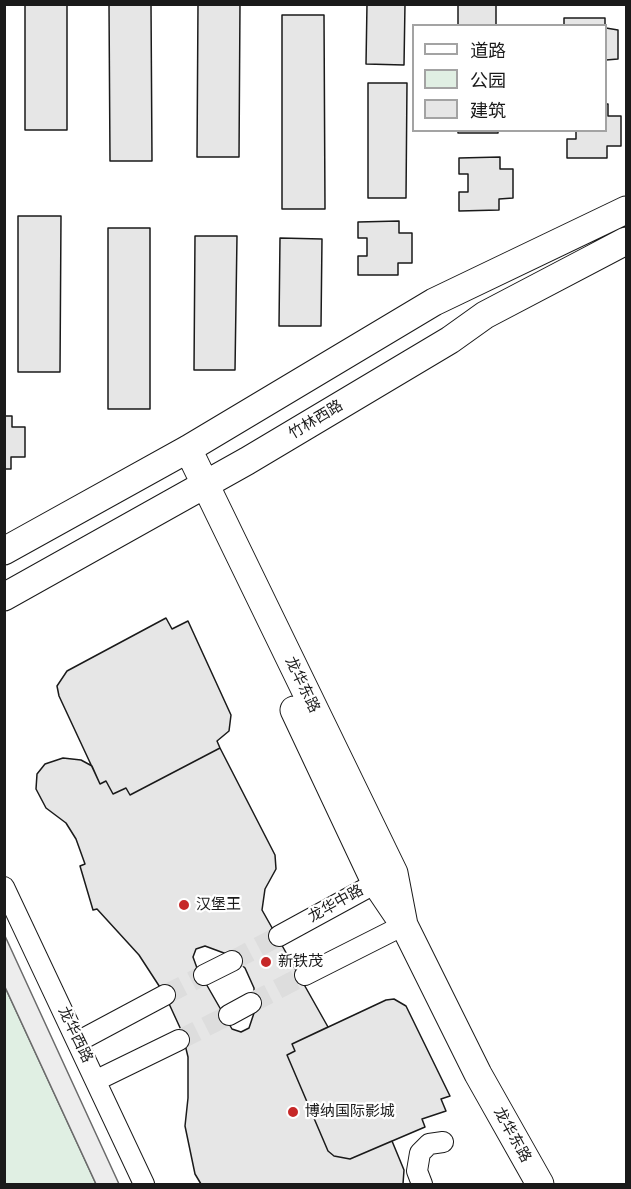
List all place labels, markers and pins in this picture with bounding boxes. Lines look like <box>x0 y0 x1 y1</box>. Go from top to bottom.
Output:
place label: 汉堡王 <box>196 896 241 914</box>
marker: 汉堡王 <box>177 898 191 912</box>
place label: 新铁茂 <box>278 953 323 971</box>
marker: 新铁茂 <box>259 955 273 969</box>
place label: 博纳国际影城 <box>305 1103 395 1121</box>
marker: 博纳国际影城 <box>286 1105 300 1119</box>

